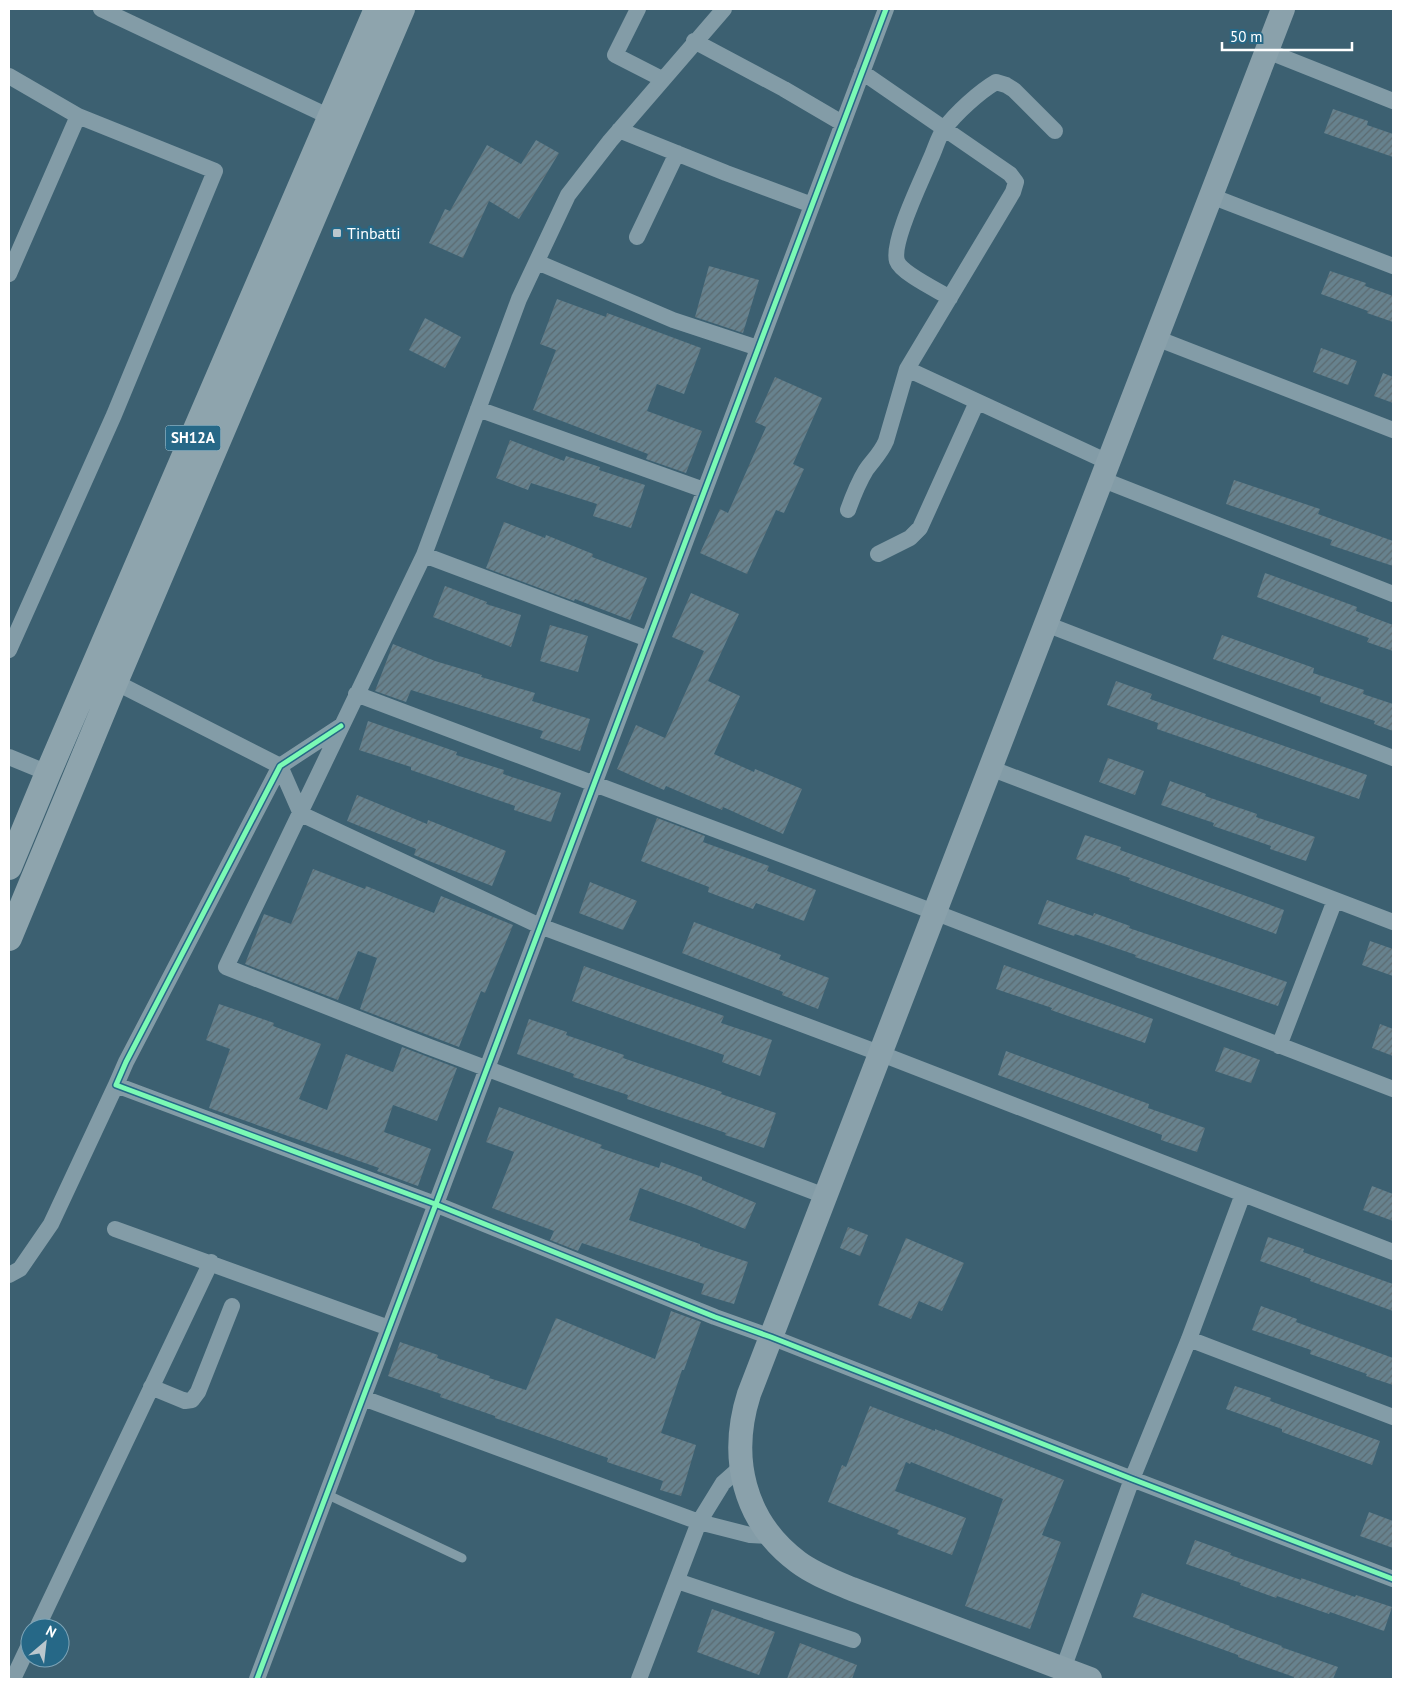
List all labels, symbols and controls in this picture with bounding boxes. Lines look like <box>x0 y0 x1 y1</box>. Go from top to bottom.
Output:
scale bar <box>1222 20 1352 52</box>
text: 50 m <box>1230 27 1263 46</box>
place label: Tinbatti <box>347 223 401 243</box>
marker: Tinbatti <box>331 227 343 239</box>
road number: SH12A <box>166 426 220 450</box>
north arrow <box>20 1618 70 1668</box>
text: N <box>43 1621 59 1642</box>

